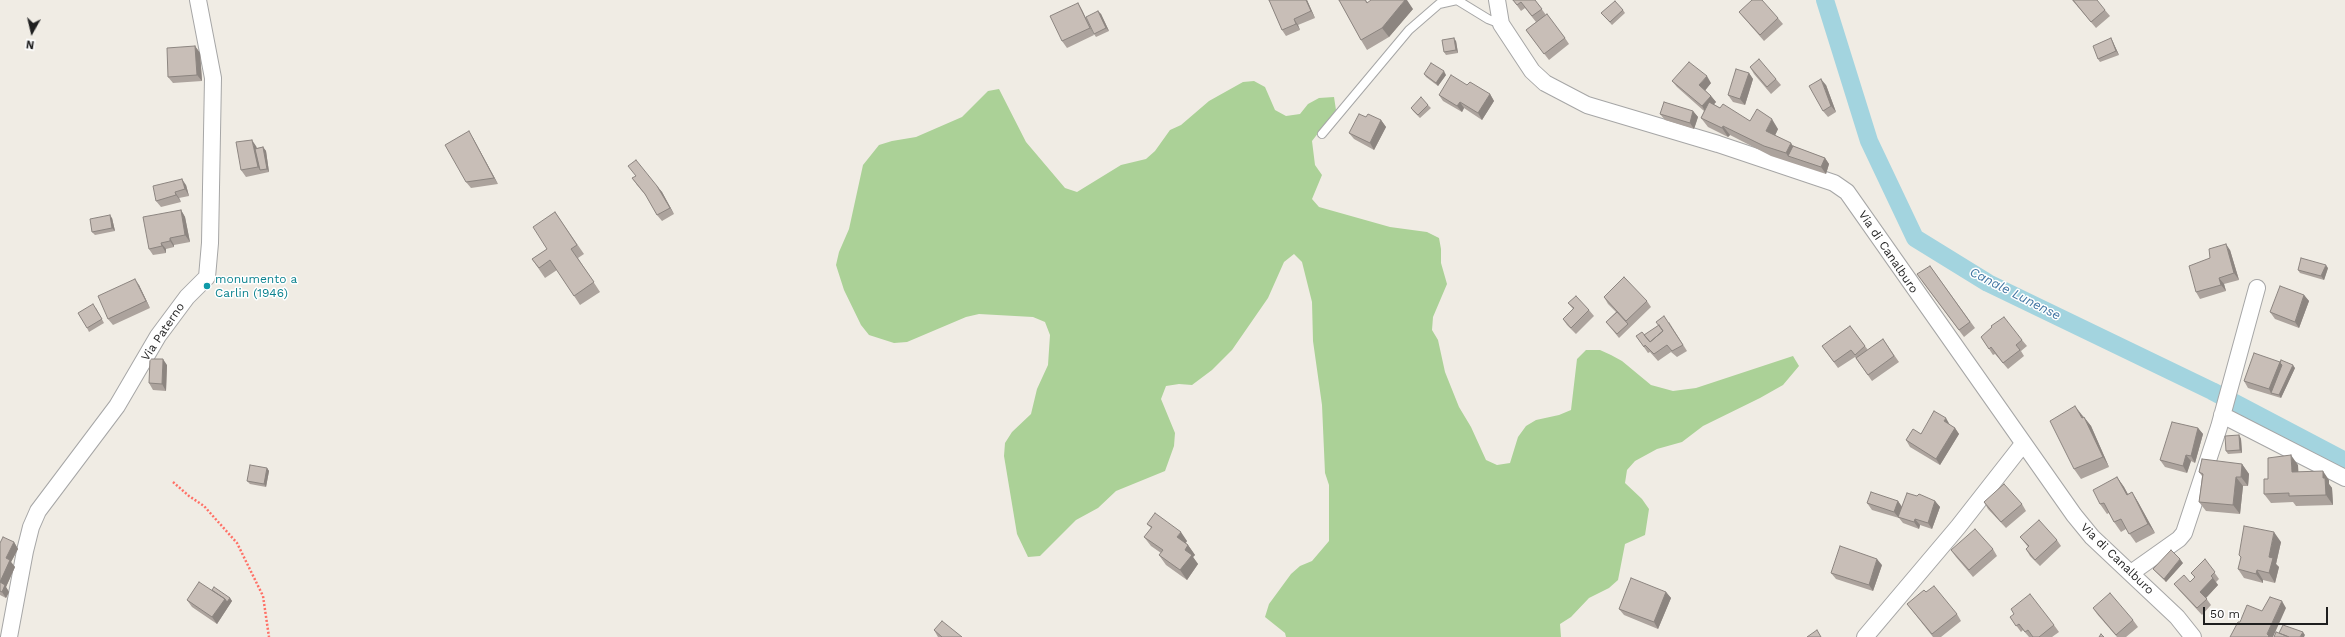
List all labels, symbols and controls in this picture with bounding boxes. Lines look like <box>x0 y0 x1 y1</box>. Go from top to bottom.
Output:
north arrow <box>12 12 52 52</box>
text: N <box>25 37 35 51</box>
street label: Via di Canalburo <box>1855 208 1921 296</box>
water label: Canale Lunense <box>1967 264 2063 324</box>
place label: monumento a Carlin (1946) <box>215 272 297 300</box>
marker: monumento a Carlin (1946) <box>202 281 212 291</box>
street label: Via Paterno <box>138 300 188 364</box>
street label: Via di Canalburo <box>2077 520 2157 598</box>
scale bar <box>2205 599 2330 625</box>
text: 50 m <box>2210 607 2240 621</box>

